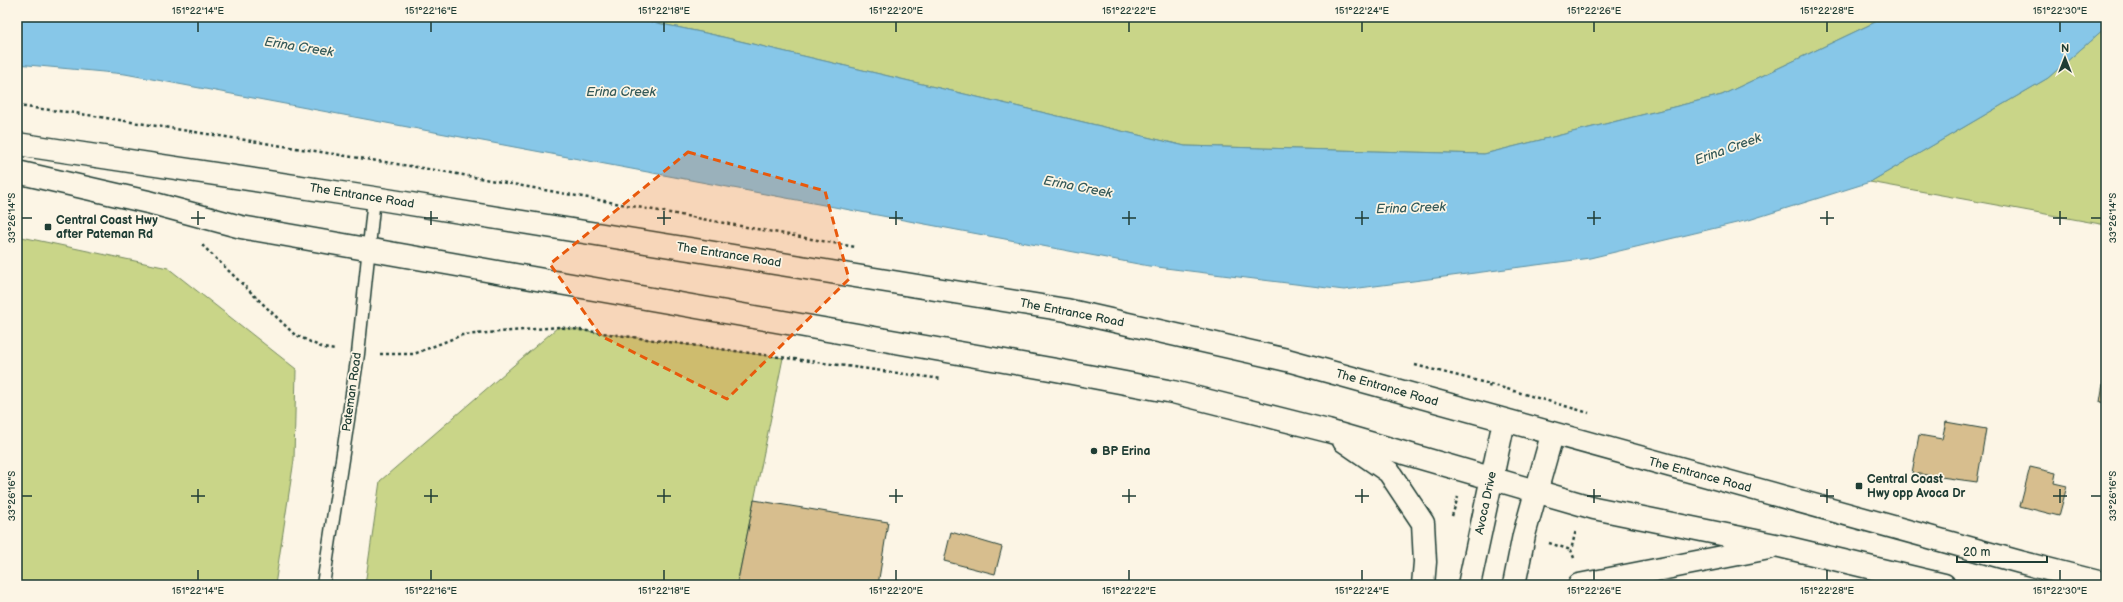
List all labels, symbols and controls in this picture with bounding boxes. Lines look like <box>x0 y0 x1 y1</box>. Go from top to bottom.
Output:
text: 151°22'14"E <box>172 5 225 17</box>
text: 151°22'16"E <box>405 5 458 17</box>
text: 151°22'18"E <box>638 5 690 17</box>
text: 151°22'20"E <box>869 5 924 17</box>
text: 151°22'22"E <box>1102 5 1157 17</box>
text: 151°22'24"E <box>1335 5 1390 17</box>
text: 151°22'26"E <box>1567 5 1622 17</box>
text: 151°22'28"E <box>1800 5 1854 17</box>
text: 151°22'30"E <box>2033 5 2088 17</box>
water label: Erina Creek <box>263 34 335 60</box>
north arrow <box>2045 38 2085 78</box>
text: N <box>2061 42 2069 55</box>
water label: Erina Creek <box>586 84 656 100</box>
water label: Erina Creek <box>1693 129 1764 168</box>
water label: Erina Creek <box>1042 173 1114 202</box>
street label: The Entrance Road <box>309 180 415 212</box>
text: 33°26'14"S <box>6 193 18 243</box>
text: 33°26'14"S <box>2107 193 2119 243</box>
water label: Erina Creek <box>1376 199 1447 217</box>
place label: Central Coast Hwy after Pateman Rd <box>56 213 158 242</box>
marker: Central Coast Hwy after Pateman Rd <box>43 222 53 232</box>
street label: The Entrance Road <box>676 239 782 271</box>
street label: The Entrance Road <box>1019 296 1125 330</box>
street label: Pateman Road <box>339 351 365 433</box>
street label: The Entrance Road <box>1334 366 1440 410</box>
place label: BP Erina <box>1102 444 1150 459</box>
marker: BP Erina <box>1089 446 1099 456</box>
street label: The Entrance Road <box>1647 454 1753 496</box>
street label: Avoca Drive <box>1472 470 1500 536</box>
text: 33°26'16"S <box>6 471 18 521</box>
text: 33°26'16"S <box>2107 471 2119 521</box>
place label: Central Coast Hwy opp Avoca Dr <box>1867 472 1966 501</box>
marker: Central Coast Hwy opp Avoca Dr <box>1854 481 1864 491</box>
scale bar <box>1957 538 2047 564</box>
text: 20 m <box>1963 545 1990 560</box>
text: 151°22'14"E <box>172 585 225 597</box>
text: 151°22'16"E <box>405 585 458 597</box>
text: 151°22'18"E <box>638 585 690 597</box>
text: 151°22'20"E <box>869 585 924 597</box>
text: 151°22'22"E <box>1102 585 1157 597</box>
text: 151°22'24"E <box>1335 585 1390 597</box>
text: 151°22'26"E <box>1567 585 1622 597</box>
text: 151°22'28"E <box>1800 585 1854 597</box>
text: 151°22'30"E <box>2033 585 2088 597</box>

